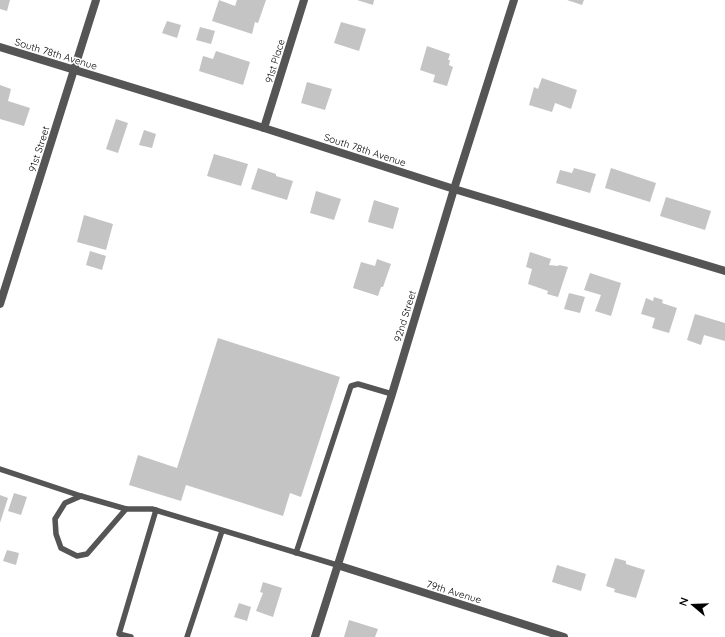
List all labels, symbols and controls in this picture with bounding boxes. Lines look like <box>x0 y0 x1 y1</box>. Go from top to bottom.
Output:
street label: South 78th Avenue <box>13 35 99 73</box>
street label: 91st Place <box>262 37 288 85</box>
street label: 91st Street <box>25 124 53 174</box>
street label: South 78th Avenue <box>322 131 408 170</box>
street label: 92nd Street <box>391 288 419 343</box>
street label: 79th Avenue <box>425 577 483 607</box>
north arrow <box>673 585 713 625</box>
text: N <box>676 596 691 608</box>

